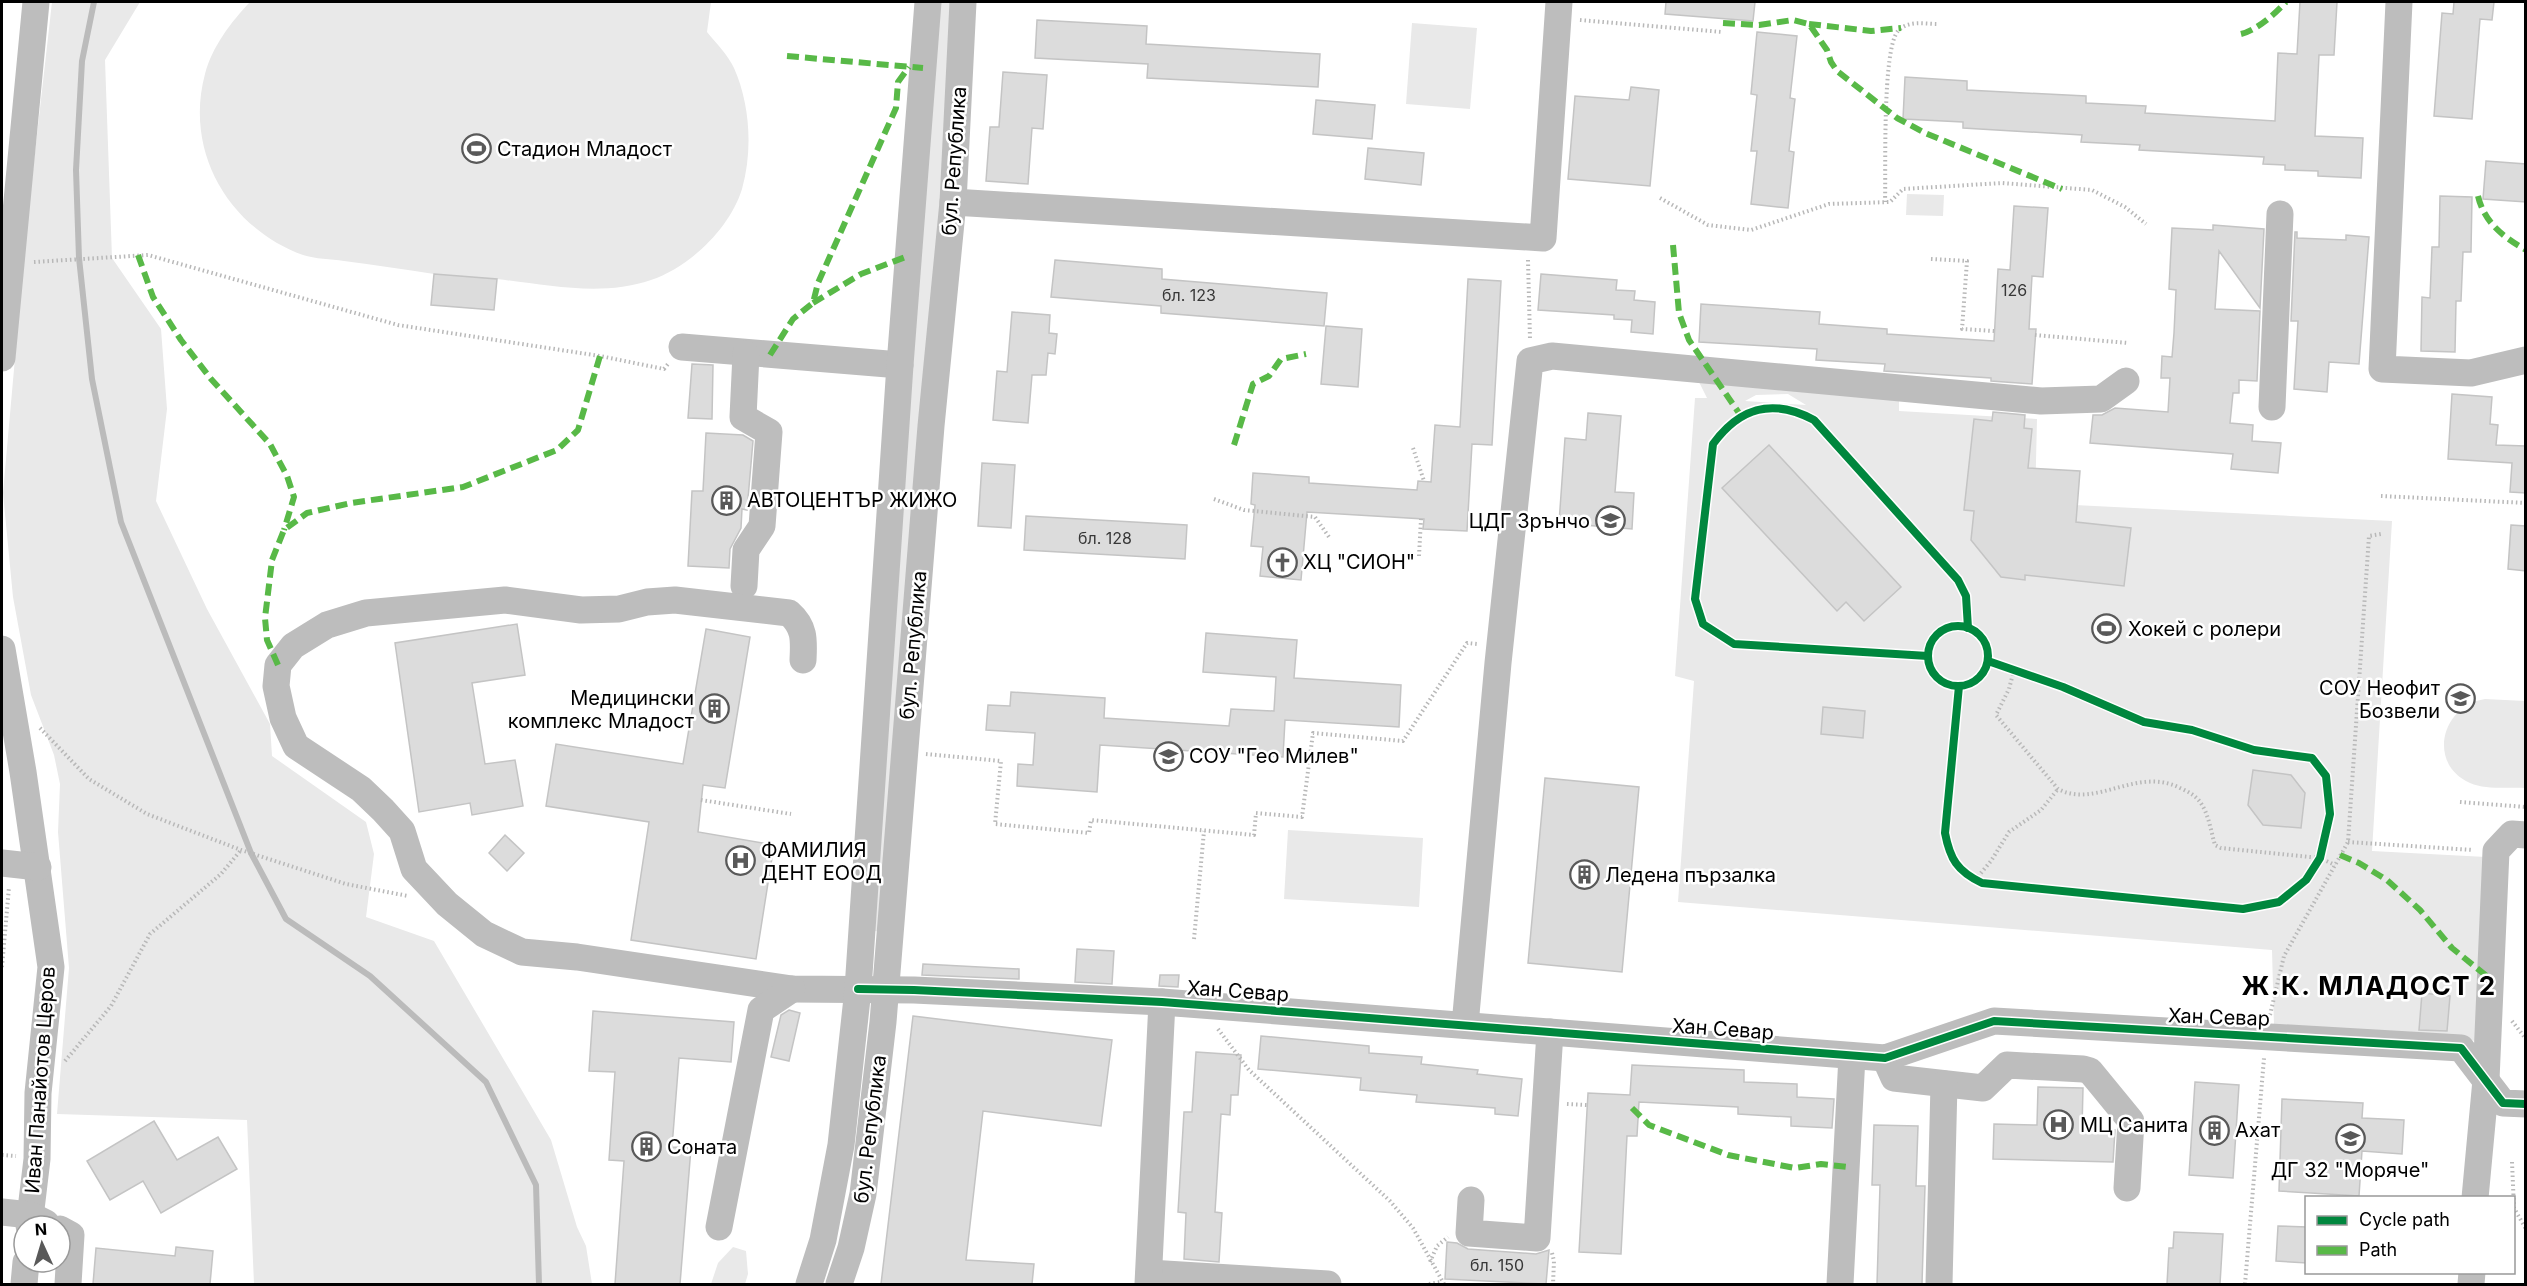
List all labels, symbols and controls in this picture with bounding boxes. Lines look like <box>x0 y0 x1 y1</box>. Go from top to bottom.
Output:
street label: бул. Република <box>937 86 971 236</box>
sports icon: Стадион Младост <box>460 133 492 165</box>
place label: Стадион Младост <box>497 137 673 161</box>
house number: 126 <box>2001 280 2027 300</box>
house number: бл. 123 <box>1162 285 1216 305</box>
building icon: АВТОЦЕНТЪР ЖИЖО <box>710 484 742 516</box>
place label: АВТОЦЕНТЪР ЖИЖО <box>747 488 957 512</box>
school or university icon: ЦДГ Зрънчо <box>1595 505 1627 537</box>
place label: ЦДГ Зрънчо <box>1469 509 1590 533</box>
house number: бл. 128 <box>1078 528 1132 548</box>
church icon: ХЦ "СИОН" <box>1266 546 1298 578</box>
place label: ХЦ "СИОН" <box>1303 550 1415 574</box>
street label: бул. Република <box>895 570 931 720</box>
sports icon: Хокей с ролери <box>2091 613 2123 645</box>
place label: Хокей с ролери <box>2128 617 2281 641</box>
place label: СОУ Неофит Бозвели <box>2319 676 2441 723</box>
school or university icon: СОУ Неофит Бозвели <box>2445 683 2477 715</box>
place label: Медицински комплекс Младост <box>508 686 695 733</box>
building icon: Медицински комплекс Младост <box>699 693 731 725</box>
school or university icon: СОУ "Гео Милев" <box>1152 740 1184 772</box>
place label: СОУ "Гео Милев" <box>1189 744 1359 768</box>
place label: ФАМИЛИЯ ДЕНТ ЕООД <box>761 838 882 885</box>
hospital icon: ФАМИЛИЯ ДЕНТ ЕООД <box>724 845 756 877</box>
building icon: Ледена пързалка <box>1568 859 1600 891</box>
place label: Ледена пързалка <box>1605 863 1776 887</box>
street label: Иван Панайотов Церов <box>20 966 60 1194</box>
district label: Ж.К. МЛАДОСТ 2 <box>2241 970 2497 1001</box>
street label: Хан Севар <box>1186 975 1290 1007</box>
street label: Хан Севар <box>2167 1003 2271 1031</box>
street label: Хан Севар <box>1671 1013 1775 1045</box>
street label: бул. Република <box>849 1053 891 1205</box>
hospital icon: МЦ Санита <box>2043 1109 2075 1141</box>
place label: МЦ Санита <box>2080 1113 2188 1137</box>
building icon: Ахат <box>2198 1114 2230 1146</box>
place label: Ахат <box>2235 1118 2281 1142</box>
school or university icon: ДГ 32 "Моряче" <box>2334 1123 2366 1155</box>
building icon: Соната <box>630 1131 662 1163</box>
place label: Соната <box>667 1135 737 1159</box>
place label: ДГ 32 "Моряче" <box>2271 1158 2429 1182</box>
legend <box>2305 1196 2515 1274</box>
text: Cycle path <box>2359 1209 2450 1230</box>
north arrow <box>12 1214 72 1274</box>
text: N <box>34 1219 48 1239</box>
text: Path <box>2359 1239 2397 1260</box>
house number: бл. 150 <box>1470 1255 1524 1275</box>

